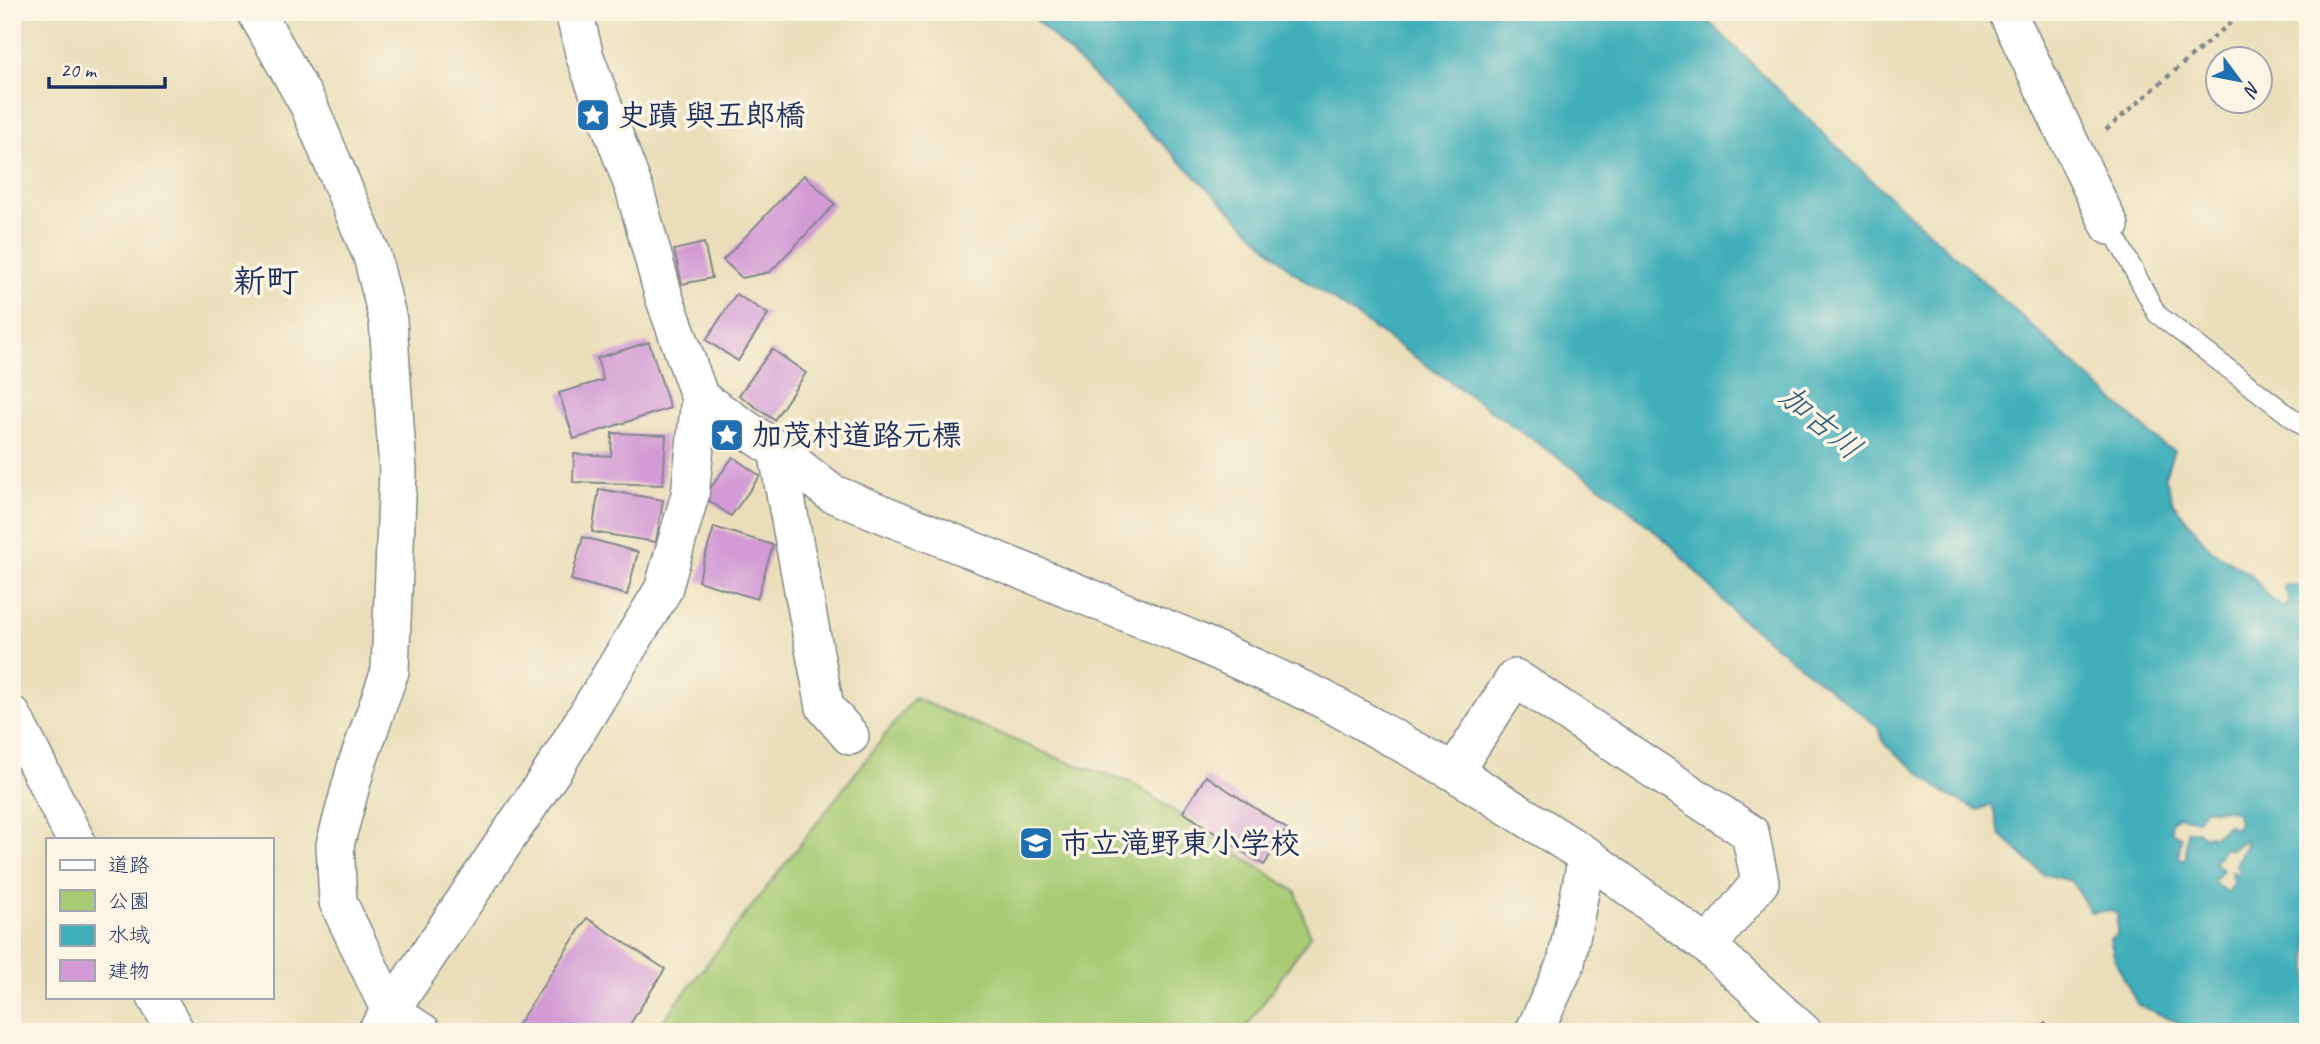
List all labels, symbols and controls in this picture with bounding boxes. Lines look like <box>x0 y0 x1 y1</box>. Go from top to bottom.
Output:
scale bar <box>49 46 164 90</box>
north arrow <box>2204 46 2274 116</box>
text: 20 m <box>60 57 98 83</box>
text: N <box>2238 77 2266 103</box>
place icon: 史蹟 與五郎橋 <box>574 96 612 134</box>
place label: 史蹟 與五郎橋 <box>618 96 805 134</box>
district label: 新町 <box>233 260 299 302</box>
water label: 加古川 <box>1771 376 1871 469</box>
place icon: 加茂村道路元標 <box>708 416 746 454</box>
place label: 加茂村道路元標 <box>752 416 962 454</box>
school or university icon: 市立滝野東小学校 <box>1017 824 1055 862</box>
place label: 市立滝野東小学校 <box>1060 824 1300 862</box>
legend <box>46 838 273 998</box>
text: 道路 <box>108 852 150 878</box>
text: 公園 <box>108 888 150 914</box>
text: 水域 <box>108 922 150 948</box>
text: 建物 <box>108 958 150 984</box>

